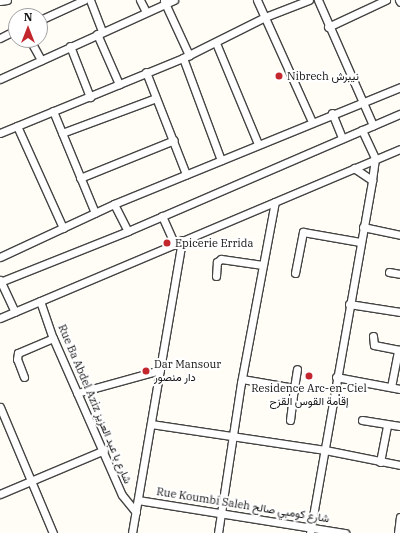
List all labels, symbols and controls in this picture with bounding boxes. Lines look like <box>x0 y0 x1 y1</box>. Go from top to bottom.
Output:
north arrow <box>8 8 48 48</box>
text: N <box>24 10 32 24</box>
place label: Nibrech نيبرش <box>287 69 359 83</box>
marker: Nibrech نيبرش <box>274 71 284 81</box>
place label: Epicerie Errida <box>175 236 253 250</box>
marker: Epicerie Errida <box>162 238 172 248</box>
street label: Rue Ba Abdel Aziz شارع با عبد العزيز <box>55 322 135 486</box>
place label: Dar Mansour دار منصور <box>154 358 221 384</box>
marker: Dar Mansour دار منصور <box>141 366 151 376</box>
marker: Residence Arc-en-Ciel إقامة القوس القزح <box>304 371 314 381</box>
place label: Residence Arc-en-Ciel إقامة القوس القزح <box>251 382 367 408</box>
street label: Rue Koumbi Saleh شارع كومبي صالح <box>156 485 330 525</box>

